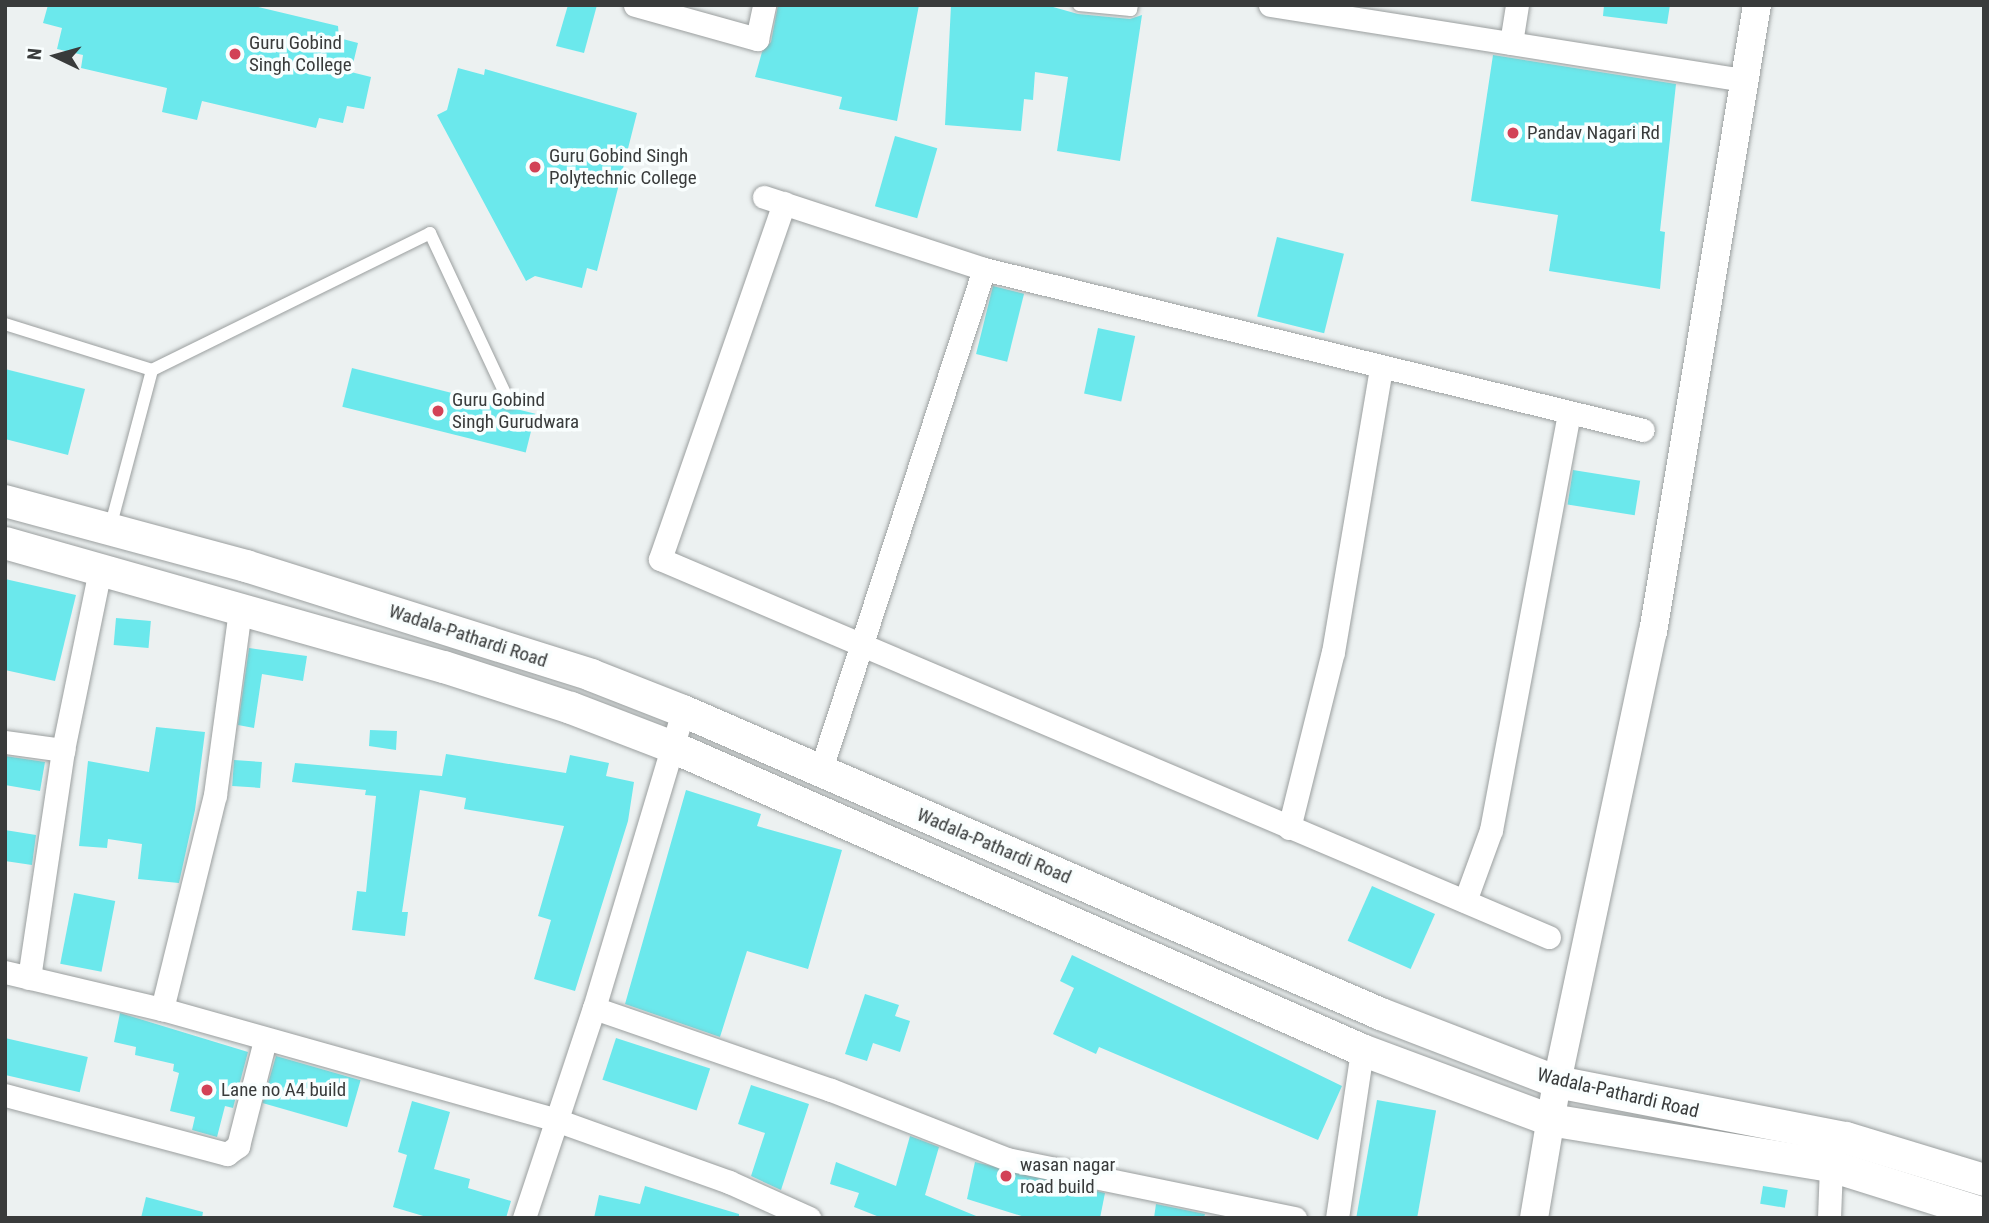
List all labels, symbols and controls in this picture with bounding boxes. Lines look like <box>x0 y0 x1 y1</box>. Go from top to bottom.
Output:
north arrow <box>21 21 91 91</box>
place label: Guru Gobind Singh College <box>249 32 352 76</box>
marker: Guru Gobind Singh College <box>227 46 243 62</box>
text: N <box>23 47 47 61</box>
place label: Pandav Nagari Rd <box>1527 122 1660 144</box>
marker: Pandav Nagari Rd <box>1505 125 1521 141</box>
place label: Guru Gobind Singh Polytechnic College <box>549 145 697 189</box>
marker: Guru Gobind Singh Polytechnic College <box>527 159 543 175</box>
place label: Guru Gobind Singh Gurudwara <box>452 389 579 433</box>
marker: Guru Gobind Singh Gurudwara <box>430 403 446 419</box>
street label: Wadala-Pathardi Road <box>386 600 550 672</box>
street label: Wadala-Pathardi Road <box>913 803 1075 889</box>
street label: Wadala-Pathardi Road <box>1535 1063 1701 1123</box>
place label: Lane no A4 build <box>221 1079 346 1101</box>
marker: Lane no A4 build <box>199 1082 215 1098</box>
place label: wasan nagar road build <box>1020 1154 1115 1198</box>
marker: wasan nagar road build <box>998 1168 1014 1184</box>

